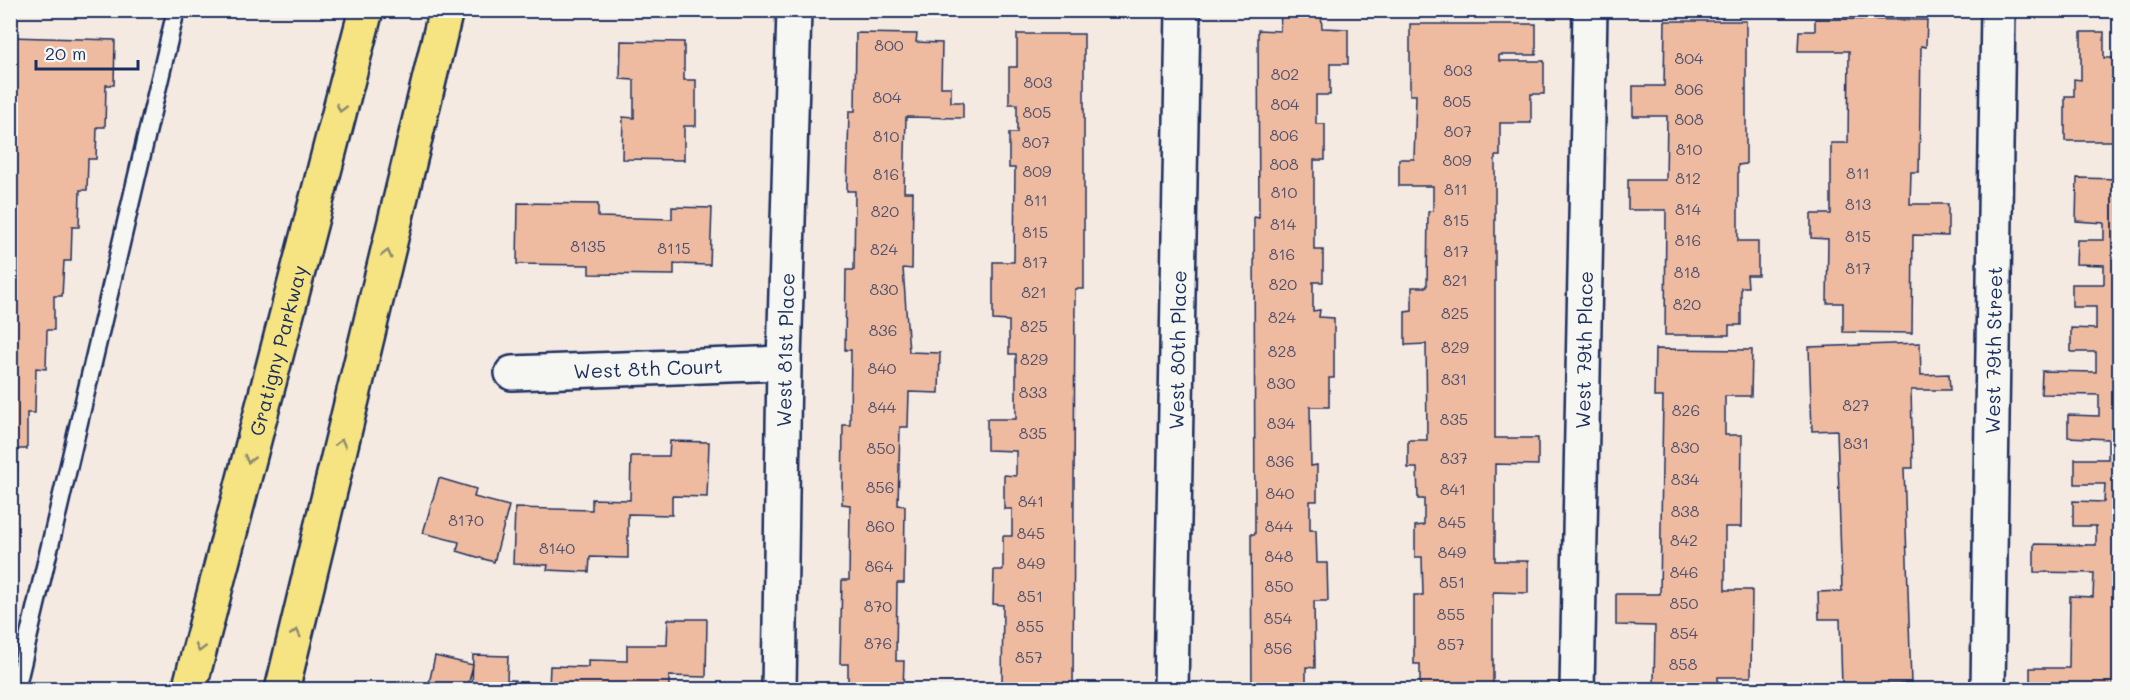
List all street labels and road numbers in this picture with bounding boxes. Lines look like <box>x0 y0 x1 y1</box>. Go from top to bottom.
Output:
street label: Gratigny Parkway <box>243 262 312 439</box>
street label: West 79th Street <box>1979 266 2007 434</box>
street label: West 80th Place <box>1163 270 1191 430</box>
street label: West 79th Place <box>1569 271 1598 429</box>
street label: West 81st Place <box>770 272 800 428</box>
street label: West 8th Court <box>573 352 723 384</box>

